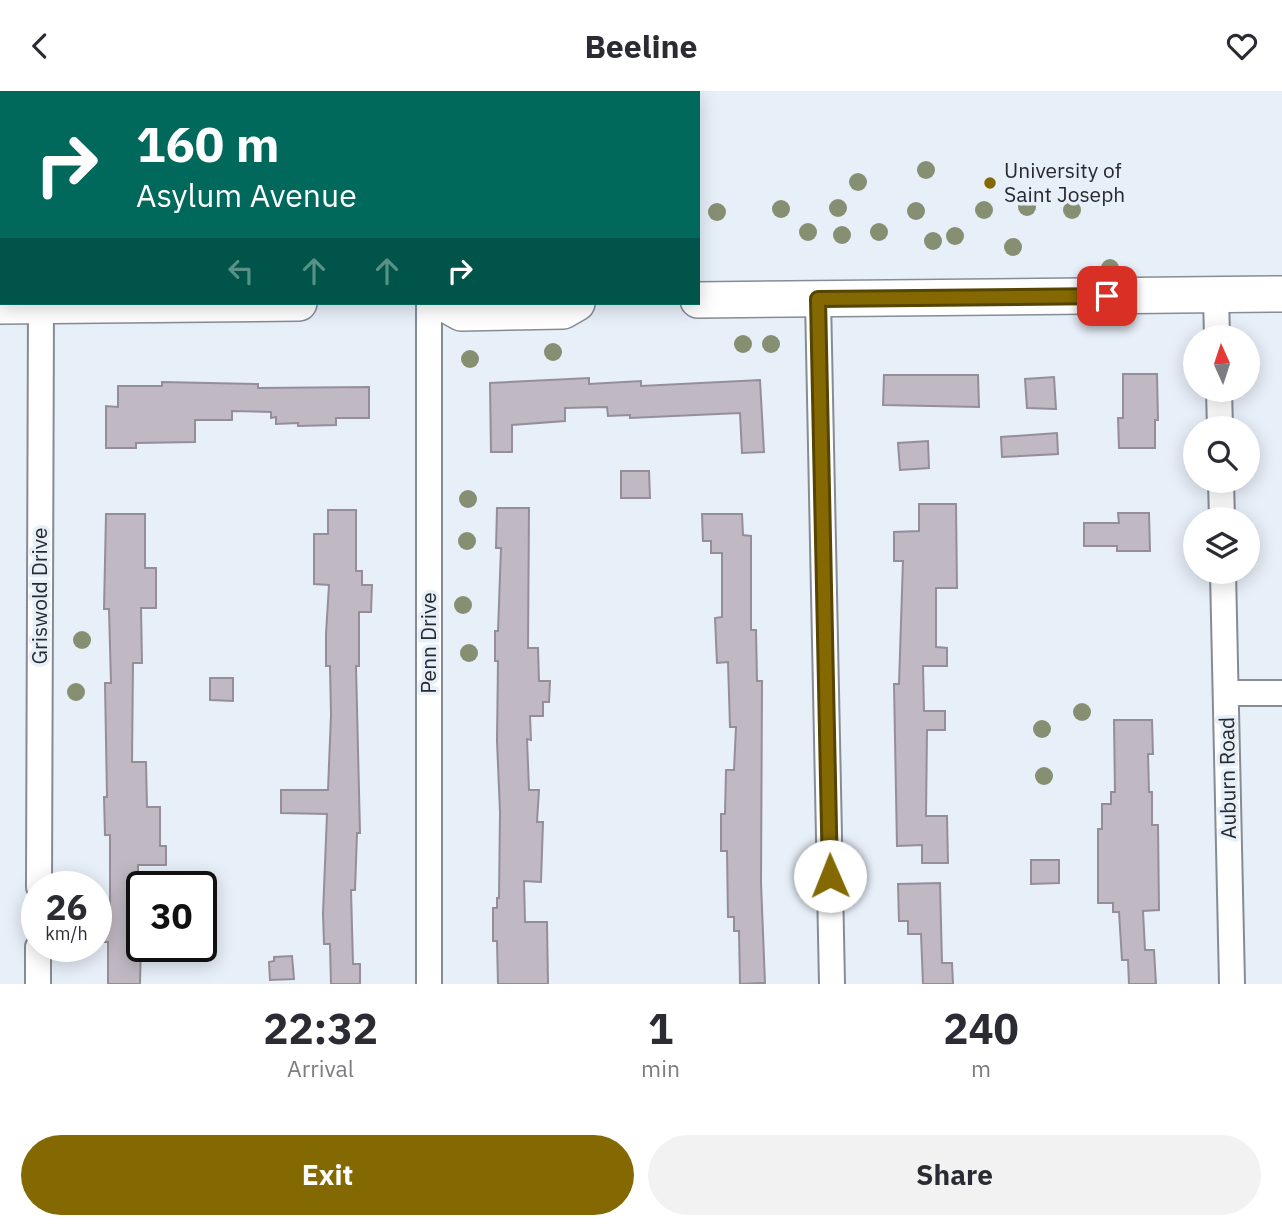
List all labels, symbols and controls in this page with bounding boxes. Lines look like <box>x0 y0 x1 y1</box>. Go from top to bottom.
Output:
text: Beeline <box>584 25 698 67</box>
icon: back <box>21 27 59 65</box>
icon: heart <box>1223 27 1261 65</box>
text: 160 m <box>136 112 280 175</box>
icon: right <box>21 119 112 210</box>
place label: University of Saint Joseph <box>1004 156 1125 208</box>
text: Asylum Avenue <box>136 174 357 216</box>
marker: University of Saint Joseph <box>982 175 998 191</box>
icon: left <box>222 252 260 290</box>
icon: ahead <box>295 252 333 290</box>
icon: ahead <box>368 252 406 290</box>
icon: right <box>441 252 479 290</box>
pin <box>1077 266 1137 326</box>
icon: arrive <box>1088 277 1126 315</box>
north arrow <box>1183 325 1260 403</box>
map controls <box>1183 325 1260 584</box>
button: search <box>1183 416 1260 493</box>
button: layers <box>1183 507 1260 584</box>
street label: Griswold Drive <box>25 528 53 664</box>
street label: Penn Drive <box>414 592 442 694</box>
street label: Auburn Road <box>1212 717 1242 839</box>
position arrow <box>793 839 867 913</box>
speed limit sign: 30 <box>126 871 217 962</box>
text: 26 <box>45 884 88 930</box>
text: km/h <box>45 922 88 945</box>
text: 22:32 <box>263 1001 378 1056</box>
text: 1 <box>648 1001 673 1056</box>
text: 240 <box>943 1001 1019 1056</box>
text: Arrival <box>287 1053 354 1083</box>
text: min <box>641 1053 680 1083</box>
text: m <box>971 1053 991 1083</box>
button: Exit <box>21 1135 634 1215</box>
button: Share <box>648 1135 1261 1215</box>

